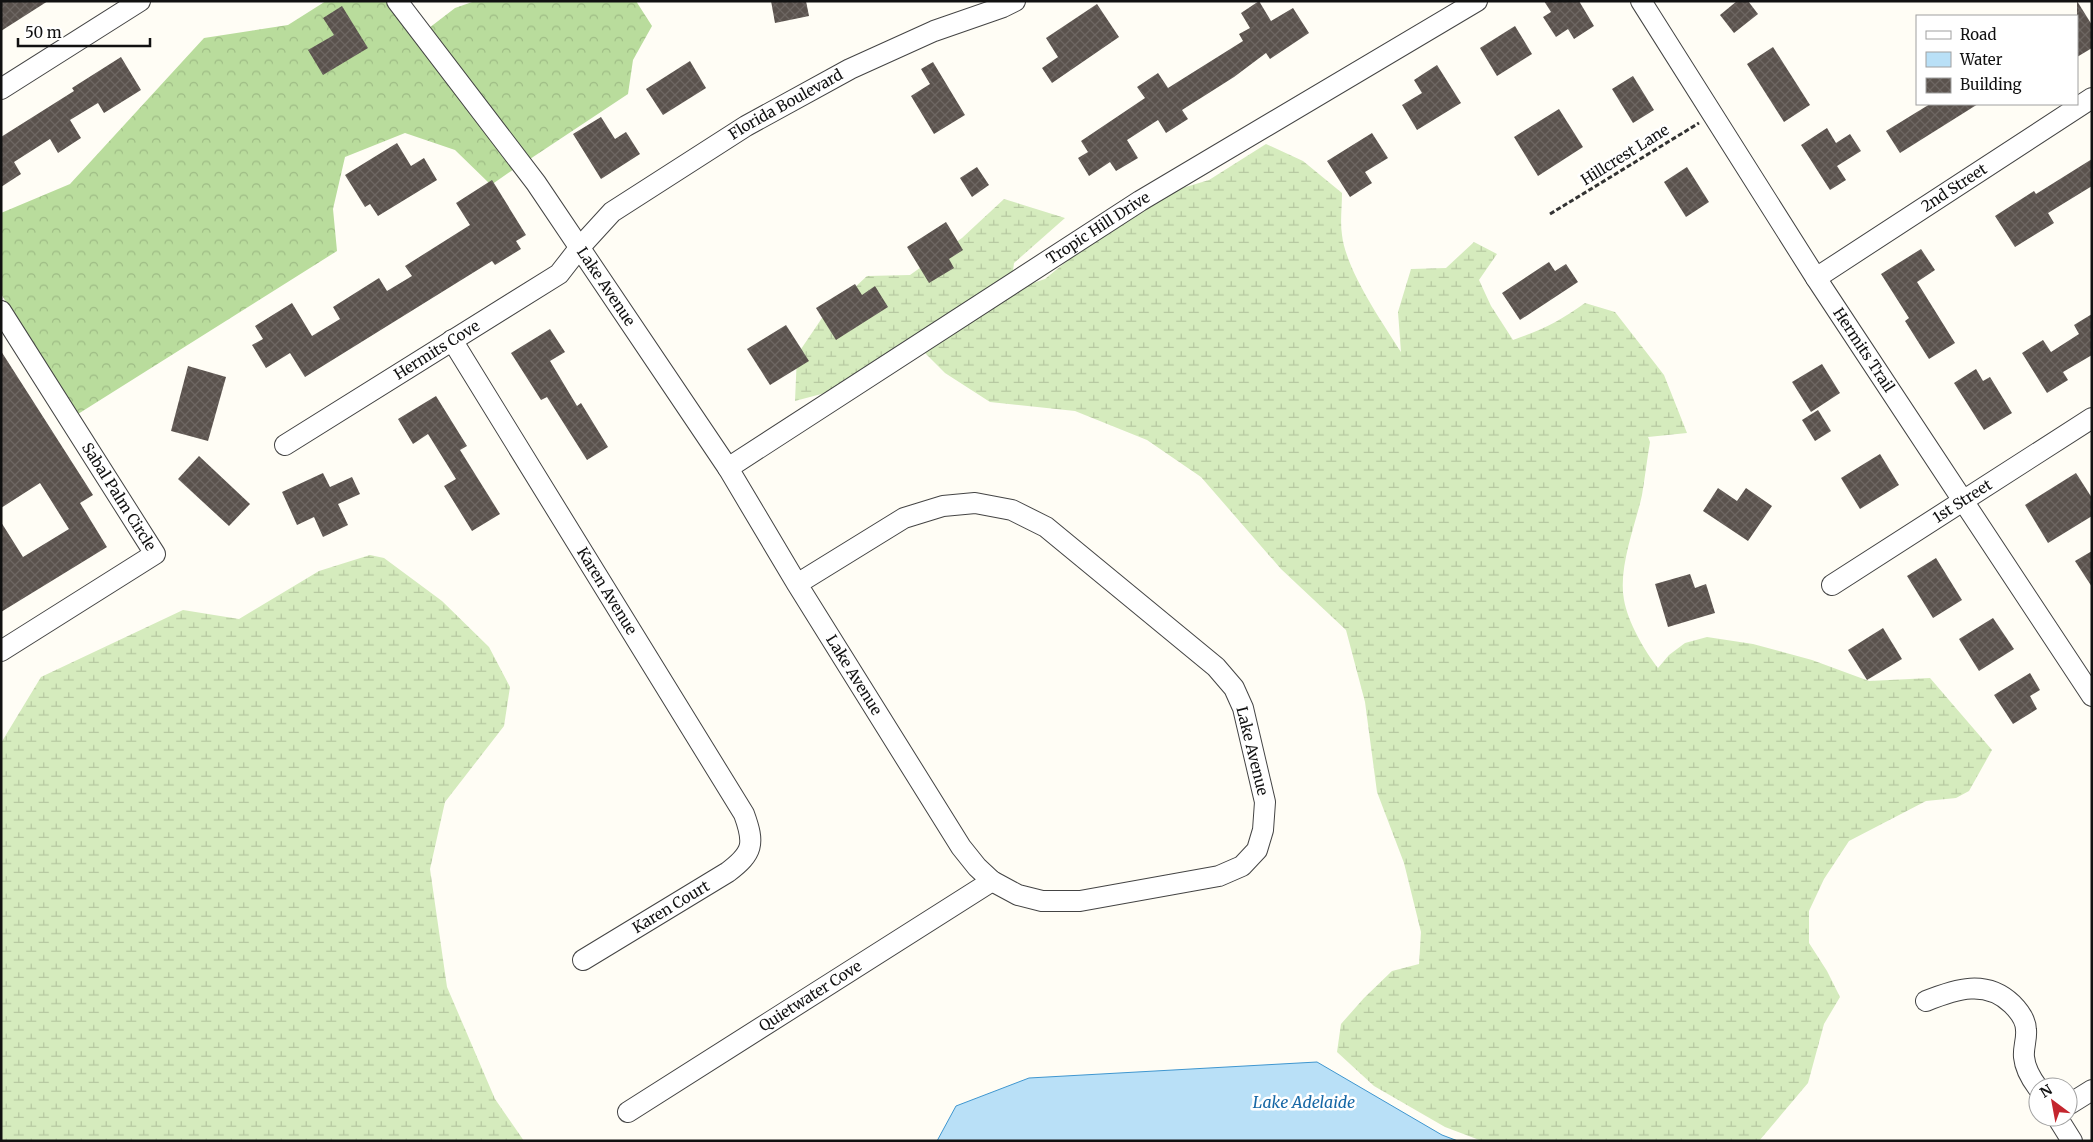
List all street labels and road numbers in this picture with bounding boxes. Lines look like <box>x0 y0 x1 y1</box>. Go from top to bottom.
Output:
street label: Florida Boulevard <box>725 65 846 144</box>
street label: Hillcrest Lane <box>1577 120 1672 189</box>
street label: 2nd Street <box>1918 159 1990 216</box>
street label: Tropic Hill Drive <box>1043 187 1153 268</box>
street label: Lake Avenue <box>573 243 640 330</box>
street label: Hermits Trail <box>1829 304 1899 396</box>
street label: Hermits Cove <box>390 316 483 384</box>
street label: Sabal Palm Circle <box>78 439 161 554</box>
street label: 1st Street <box>1929 475 1995 527</box>
street label: Karen Avenue <box>573 544 641 638</box>
street label: Lake Avenue <box>822 631 886 719</box>
street label: Lake Avenue <box>1232 704 1273 797</box>
street label: Karen Court <box>629 876 713 937</box>
street label: Quietwater Cove <box>755 956 865 1035</box>

